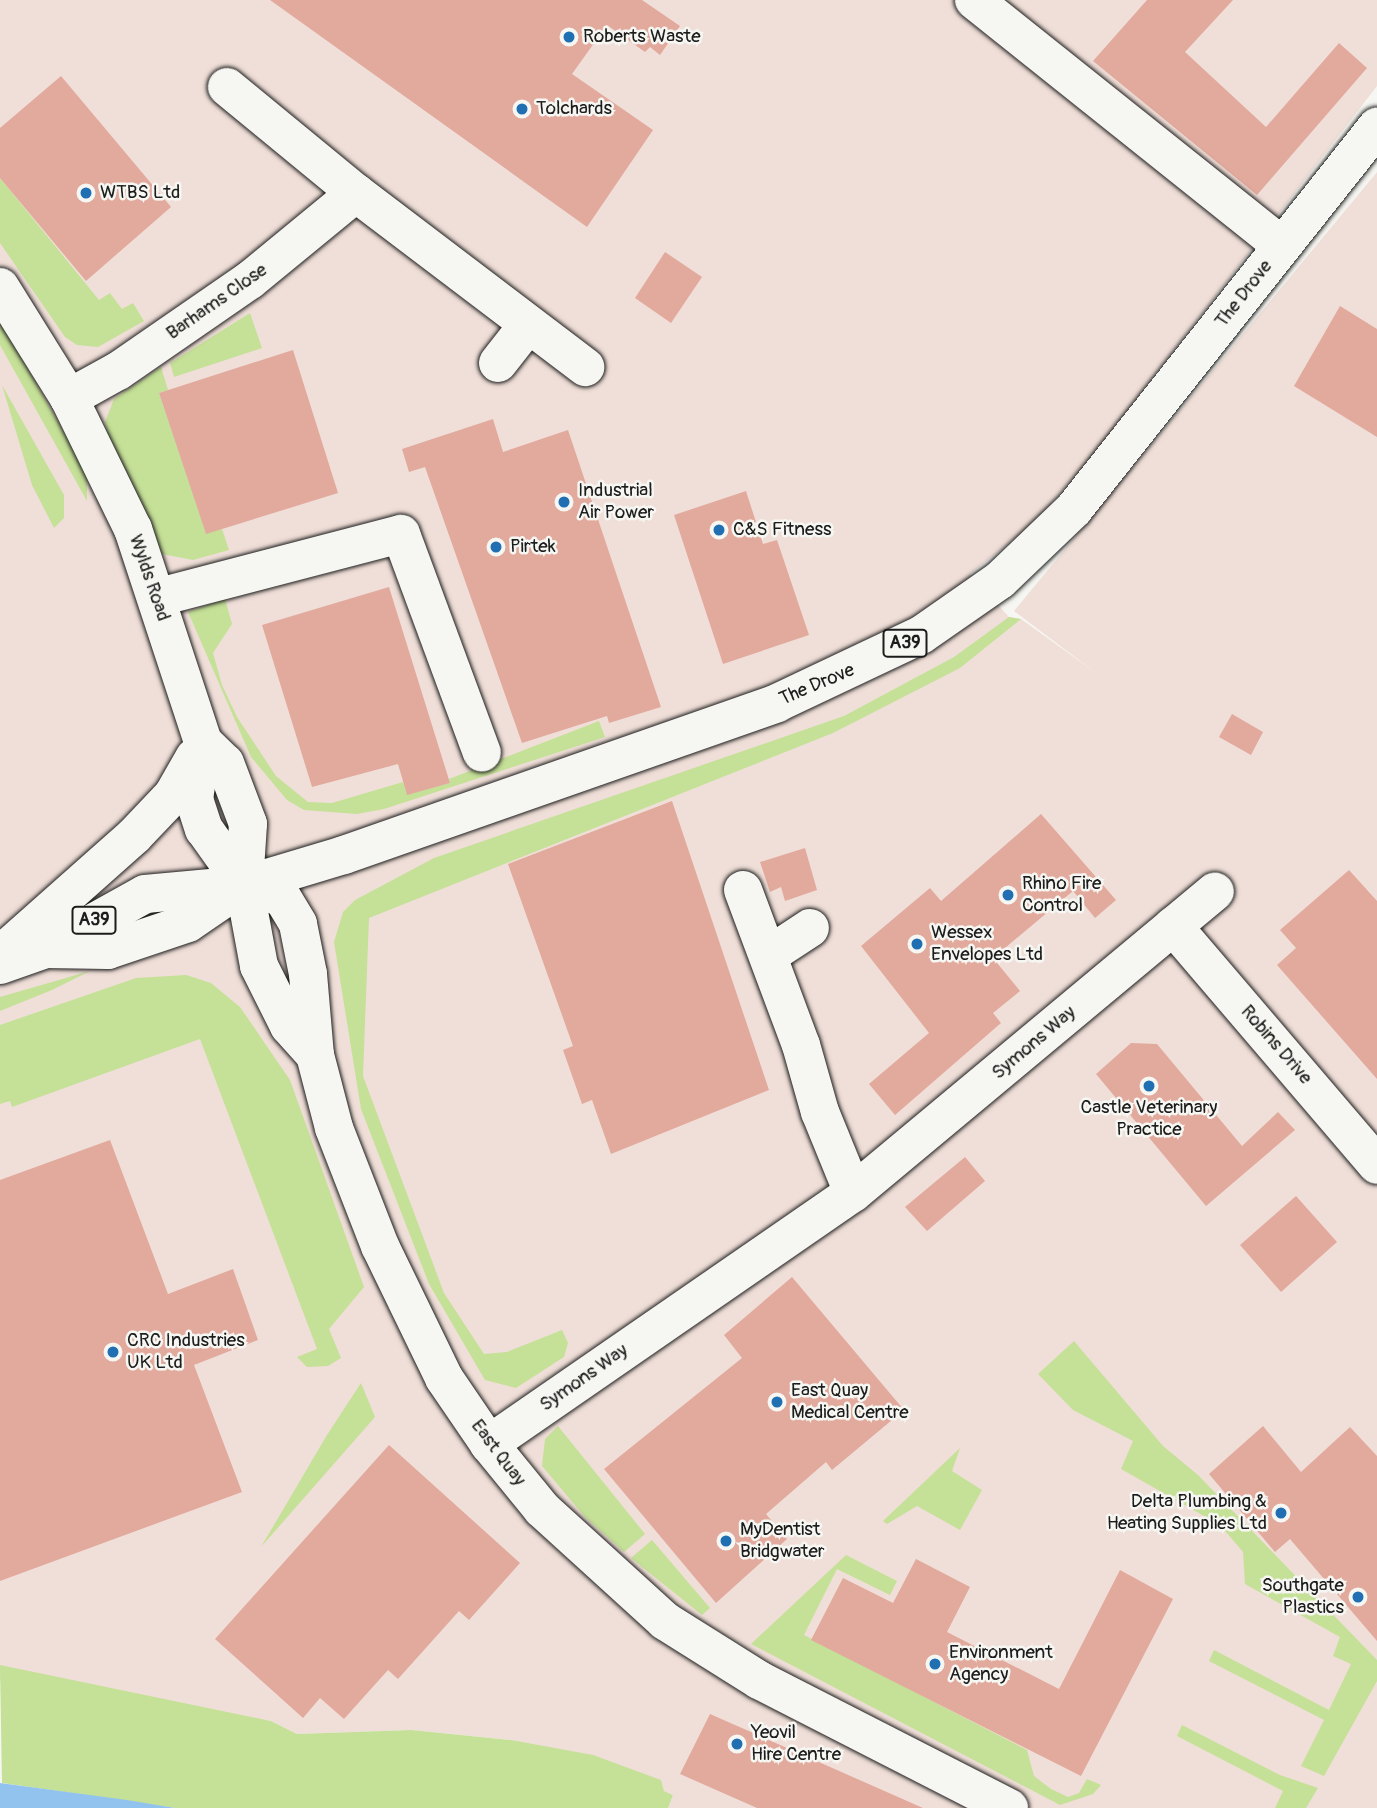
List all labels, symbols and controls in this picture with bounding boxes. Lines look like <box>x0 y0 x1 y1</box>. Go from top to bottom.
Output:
place label: Roberts Waste <box>583 26 701 48</box>
marker: Roberts Waste <box>561 29 577 45</box>
place label: Tolchards <box>536 98 612 120</box>
marker: Tolchards <box>514 101 530 117</box>
place label: WTBS Ltd <box>100 182 180 204</box>
marker: WTBS Ltd <box>78 185 94 201</box>
street label: The Drove <box>1211 256 1277 332</box>
street label: Barhams Close <box>162 259 272 345</box>
place label: Industrial Air Power <box>578 480 654 524</box>
marker: Industrial Air Power <box>556 494 572 510</box>
place label: C&S Fitness <box>733 519 831 541</box>
marker: C&S Fitness <box>711 522 727 538</box>
street label: Wylds Road <box>124 532 174 624</box>
place label: Pirtek <box>510 536 556 558</box>
marker: Pirtek <box>488 539 504 555</box>
road number: A39 <box>882 628 928 658</box>
street label: The Drove <box>776 659 858 711</box>
place label: Rhino Fire Control <box>1022 873 1101 917</box>
marker: Rhino Fire Control <box>1000 887 1016 903</box>
road number: A39 <box>71 905 117 934</box>
place label: Wessex Envelopes Ltd <box>931 922 1043 966</box>
marker: Wessex Envelopes Ltd <box>909 936 925 952</box>
street label: Symons Way <box>988 1001 1080 1085</box>
street label: Robins Drive <box>1235 1001 1317 1089</box>
marker: Castle Veterinary Practice <box>1141 1078 1157 1094</box>
place label: Castle Veterinary Practice <box>1081 1097 1217 1141</box>
place label: CRC Industries UK Ltd <box>127 1330 245 1374</box>
street label: Symons Way <box>536 1339 632 1417</box>
marker: CRC Industries UK Ltd <box>105 1344 121 1360</box>
place label: East Quay Medical Centre <box>791 1380 909 1424</box>
marker: East Quay Medical Centre <box>769 1394 785 1410</box>
street label: East Quay <box>466 1415 530 1491</box>
place label: Delta Plumbing & Heating Supplies Ltd <box>1107 1491 1267 1535</box>
marker: Delta Plumbing & Heating Supplies Ltd <box>1273 1505 1289 1521</box>
place label: MyDentist Bridgwater <box>740 1519 825 1563</box>
marker: MyDentist Bridgwater <box>718 1533 734 1549</box>
place label: Southgate Plastics <box>1262 1575 1344 1619</box>
marker: Southgate Plastics <box>1350 1589 1366 1605</box>
place label: Environment Agency <box>949 1642 1053 1686</box>
marker: Environment Agency <box>927 1656 943 1672</box>
place label: Yeovil Hire Centre <box>751 1722 841 1766</box>
marker: Yeovil Hire Centre <box>729 1736 745 1752</box>

